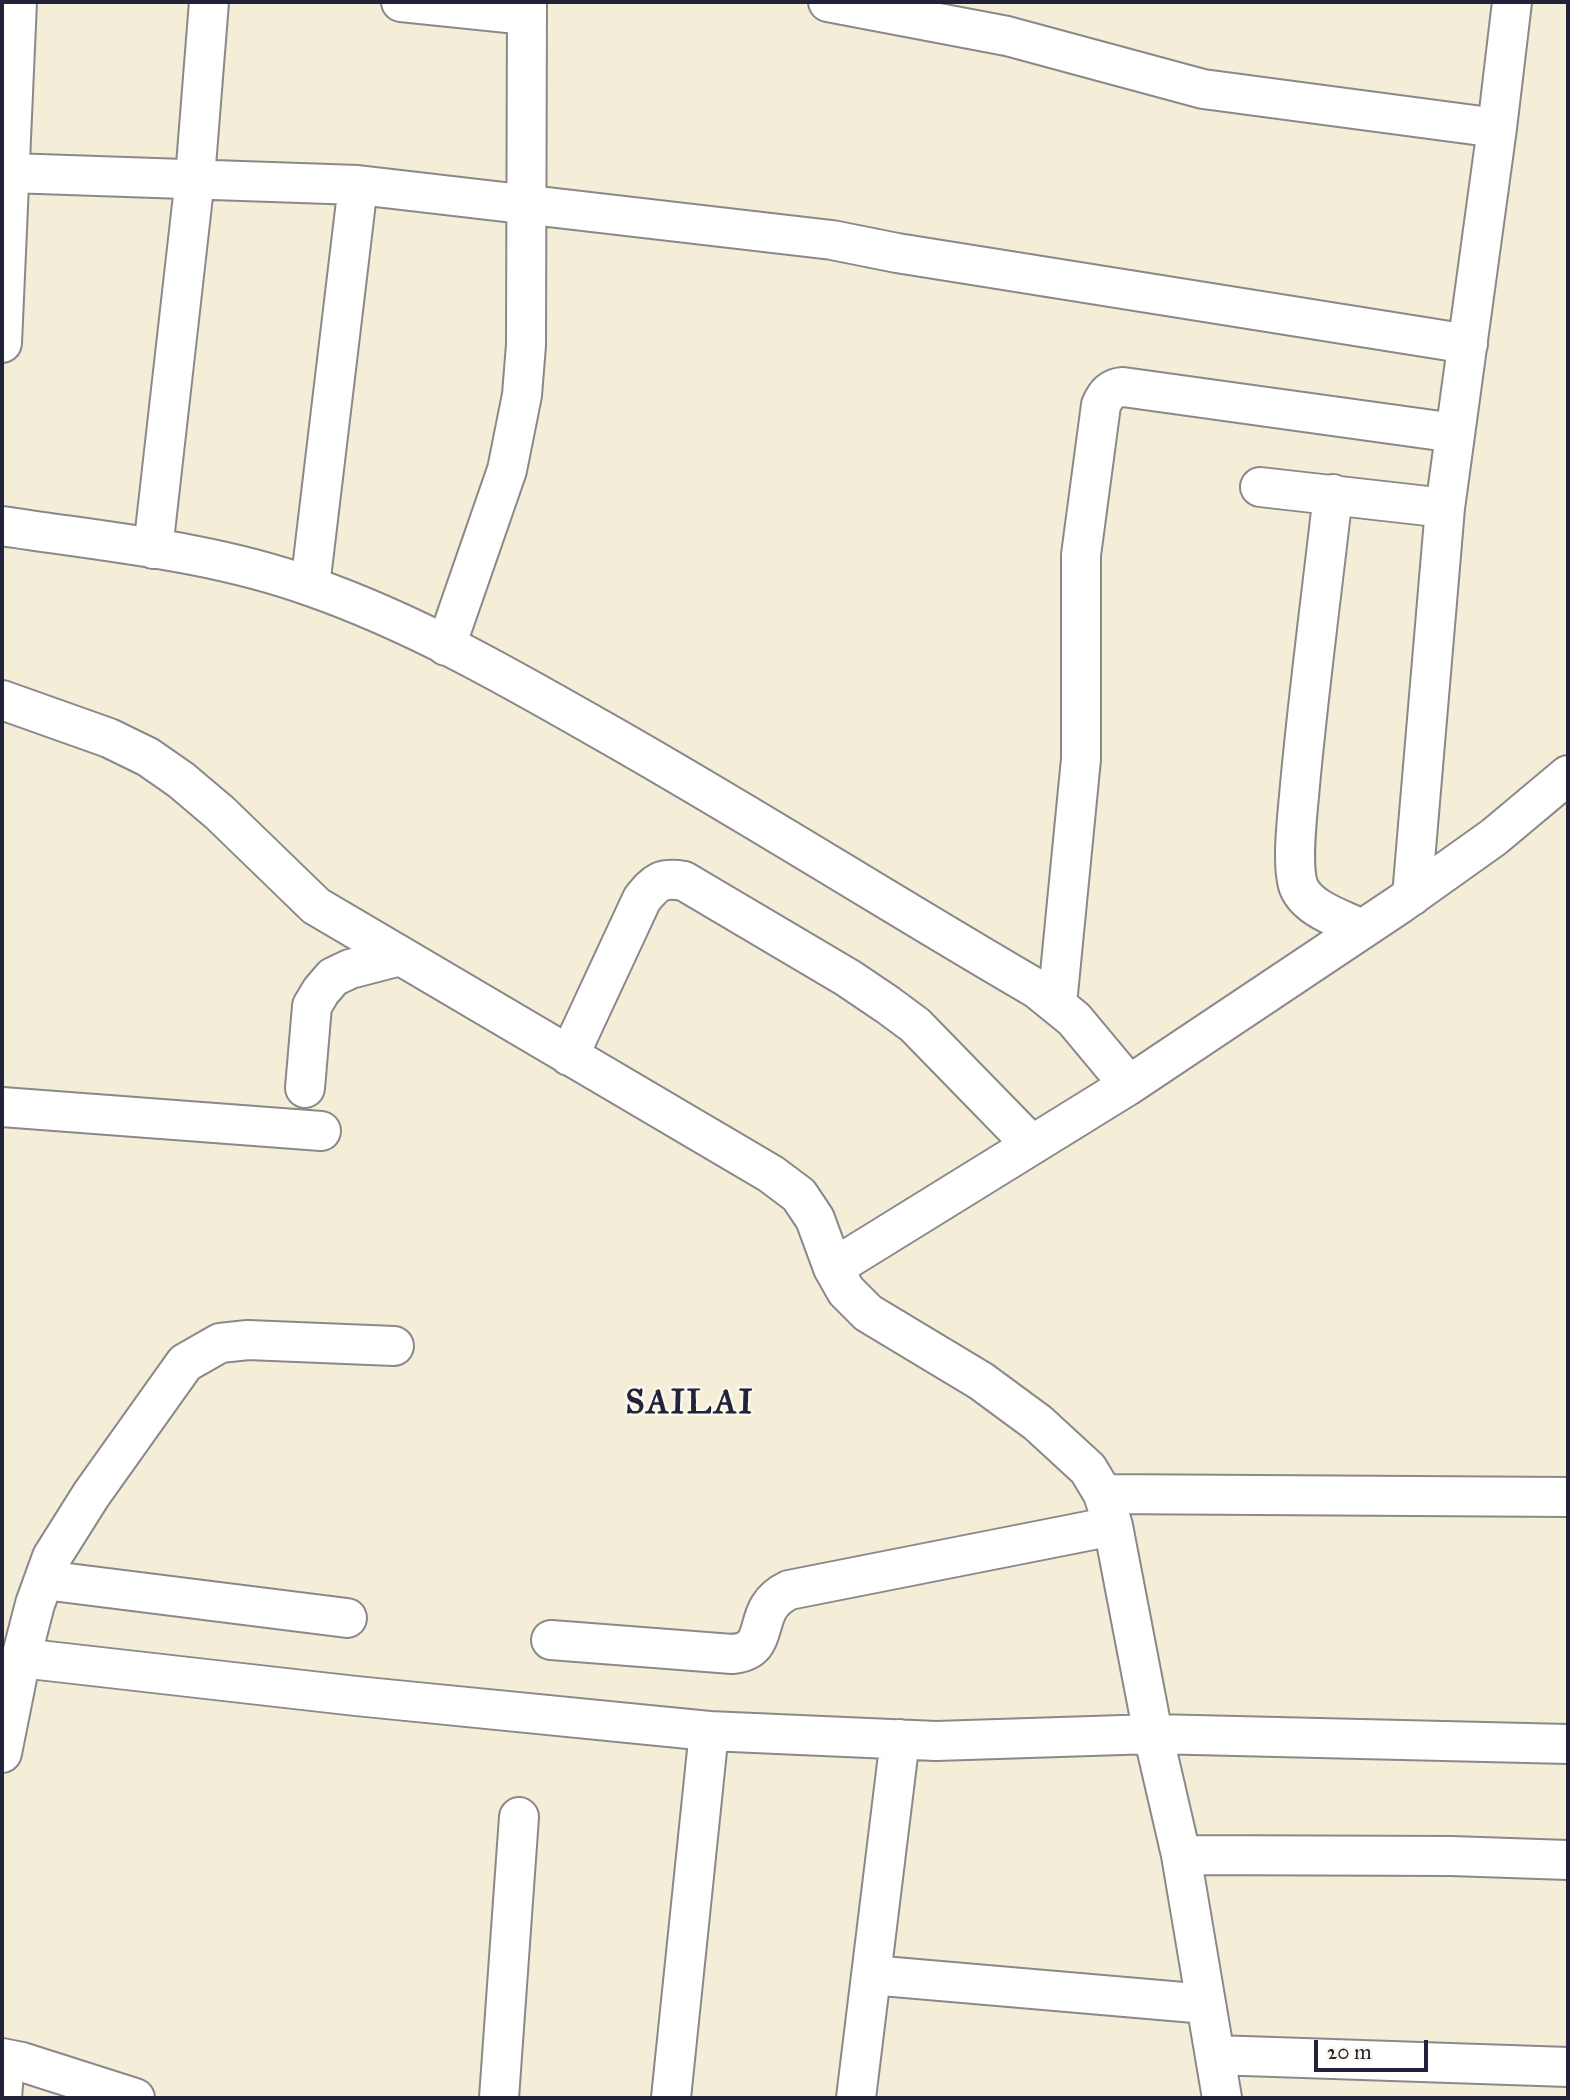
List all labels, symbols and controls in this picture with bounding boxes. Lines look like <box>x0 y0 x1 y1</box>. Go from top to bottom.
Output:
district label: SAILAI <box>626 1385 754 1425</box>
scale bar <box>1318 2026 1432 2070</box>
text: 20 m <box>1327 2039 1372 2065</box>

